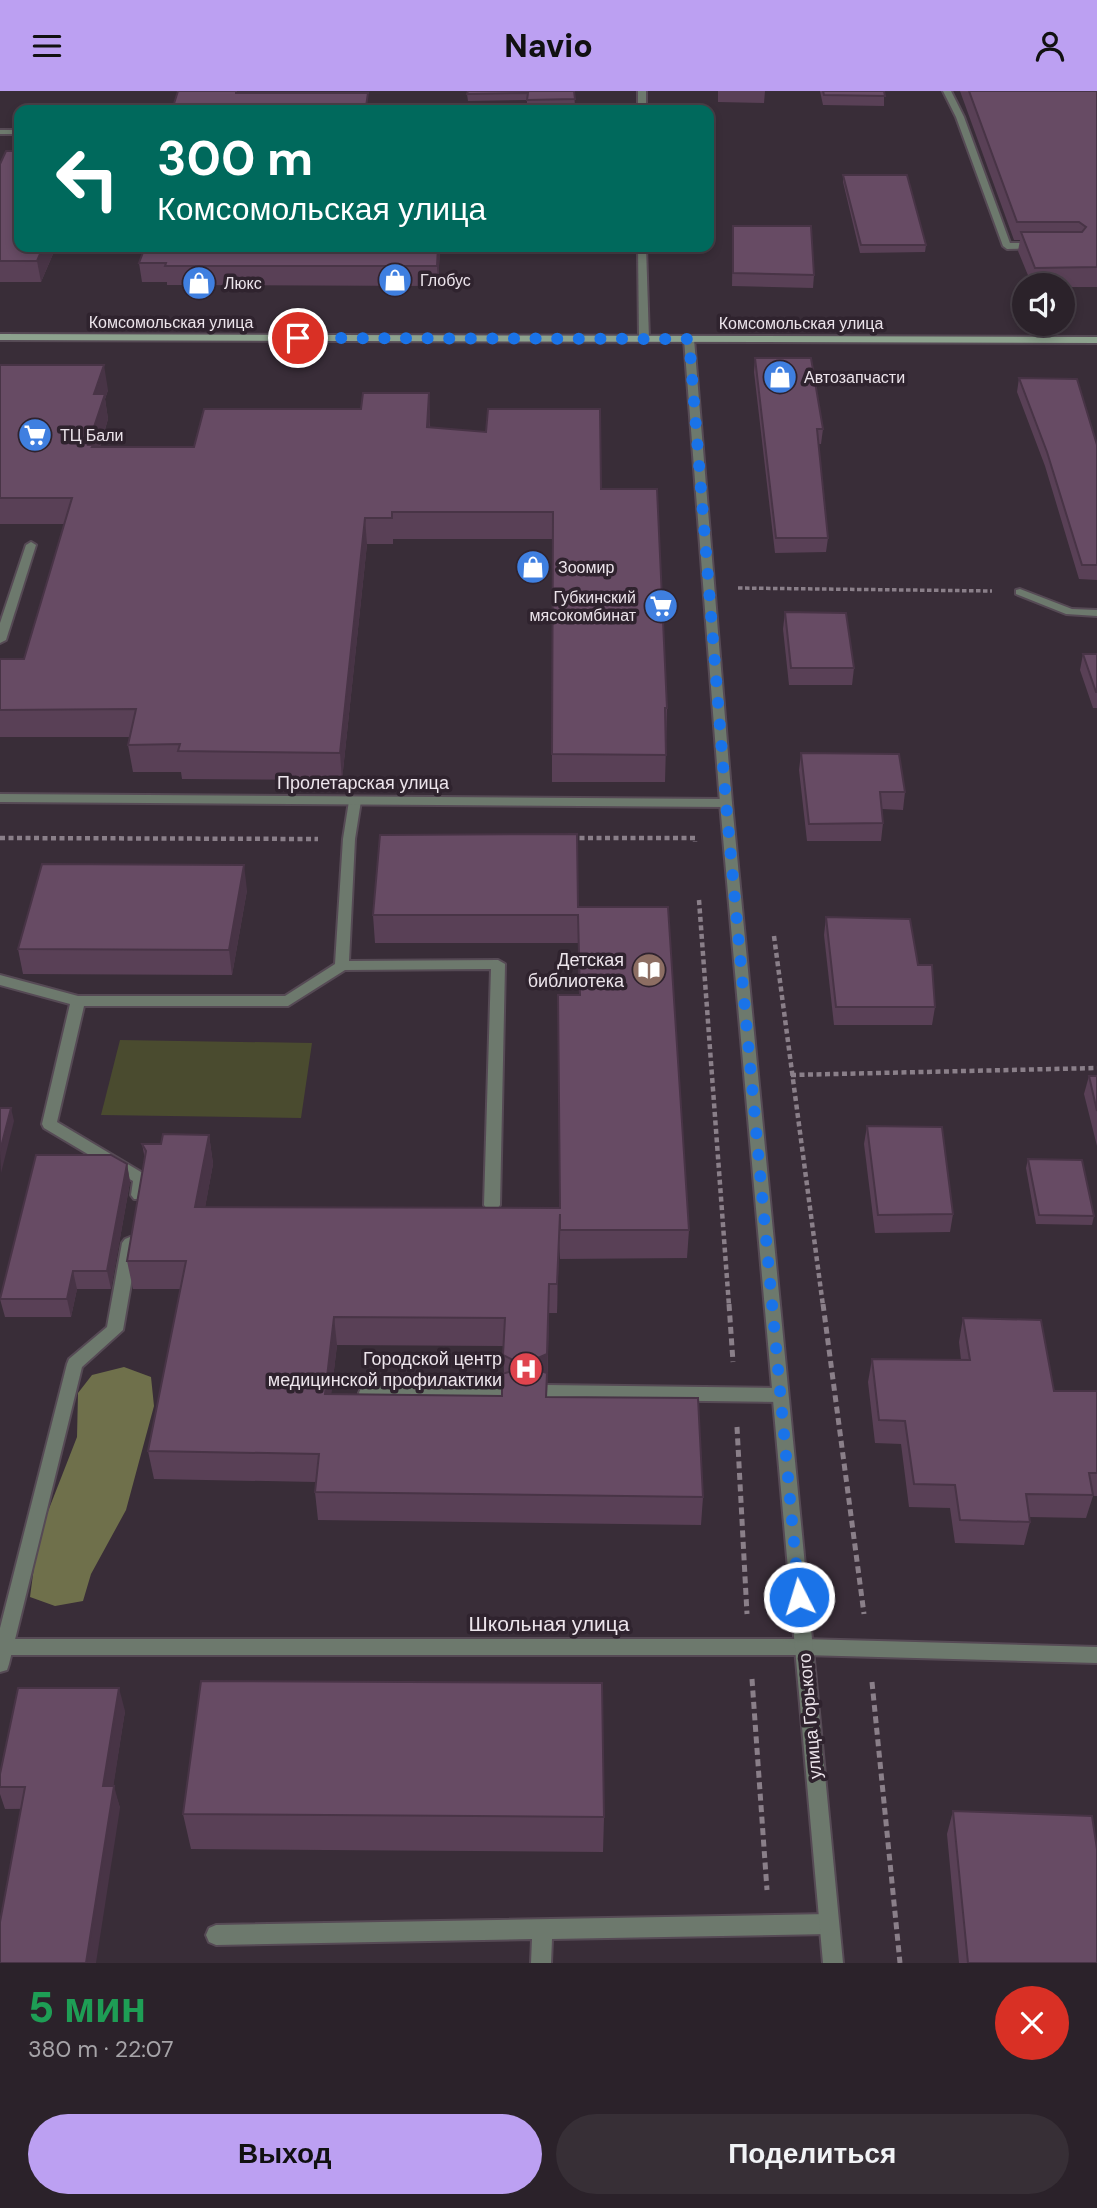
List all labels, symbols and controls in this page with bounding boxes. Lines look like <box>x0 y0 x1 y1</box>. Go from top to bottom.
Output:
text: Navio <box>504 25 593 67</box>
icon: menu <box>28 27 66 65</box>
icon: person <box>1031 27 1069 65</box>
text: 300 m <box>157 126 313 190</box>
icon: left <box>42 133 133 224</box>
text: Комсомольская улица <box>157 188 486 230</box>
shop icon: Глобус <box>376 261 414 299</box>
shop icon: Люкс <box>180 264 218 302</box>
place label: Глобус <box>420 270 471 291</box>
place label: Люкс <box>224 273 262 294</box>
map controls <box>1012 273 1075 336</box>
button: sound <box>1012 273 1075 336</box>
pin <box>268 308 328 368</box>
street label: Комсомольская улица <box>89 312 253 333</box>
street label: Комсомольская улица <box>719 313 883 334</box>
icon: arrive <box>279 319 317 357</box>
shop icon: Автозапчасти <box>761 358 799 396</box>
place label: Автозапчасти <box>804 367 905 388</box>
supermarket icon: ТЦ Бали <box>16 416 54 454</box>
place label: ТЦ Бали <box>60 425 124 446</box>
shop icon: Зоомир <box>514 548 552 586</box>
place label: Зоомир <box>558 557 614 578</box>
place label: Губкинский мясокомбинат <box>530 587 637 626</box>
supermarket icon: Губкинский мясокомбинат <box>642 587 680 625</box>
street label: Пролетарская улица <box>277 771 450 795</box>
place label: Детская библиотека <box>528 948 625 993</box>
library icon: Детская библиотека <box>630 951 668 989</box>
place label: Городской центр медицинской профилактики <box>268 1347 502 1392</box>
hospital icon: Городской центр медицинской профилактики <box>507 1350 545 1388</box>
position arrow <box>762 1560 836 1634</box>
street label: Школьная улица <box>468 1610 630 1638</box>
street label: улица Горького <box>793 1652 827 1780</box>
text: 5 мин <box>28 1980 146 2035</box>
button: close <box>995 1986 1069 2060</box>
text: 380 m · 22:07 <box>28 2034 174 2064</box>
button: Выход <box>28 2114 542 2194</box>
button: Поделиться <box>556 2114 1069 2194</box>

